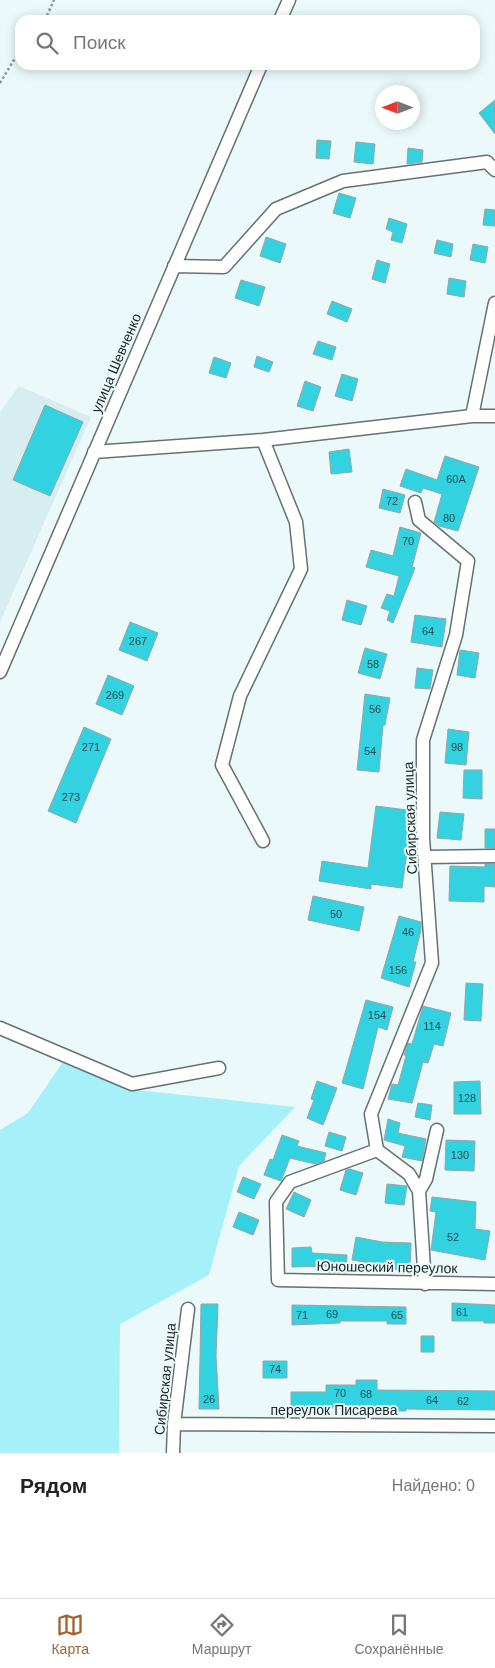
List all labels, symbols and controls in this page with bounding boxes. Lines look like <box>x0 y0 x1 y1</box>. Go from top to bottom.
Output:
search box <box>15 15 480 70</box>
icon: search <box>33 29 61 57</box>
text: Поиск <box>73 32 126 53</box>
north arrow <box>375 85 420 130</box>
street label: улица Шевченко <box>88 311 144 415</box>
house number: 60А <box>446 473 466 485</box>
house number: 72 <box>386 495 398 507</box>
house number: 80 <box>443 512 455 524</box>
house number: 70 <box>402 535 414 547</box>
house number: 64 <box>422 625 434 637</box>
house number: 267 <box>129 635 147 647</box>
house number: 58 <box>367 658 379 670</box>
house number: 269 <box>106 689 124 701</box>
house number: 56 <box>369 703 381 715</box>
house number: 271 <box>82 741 100 753</box>
house number: 98 <box>451 741 463 753</box>
house number: 54 <box>364 745 376 757</box>
street label: Сибирская улица <box>400 761 420 875</box>
house number: 273 <box>62 791 80 803</box>
house number: 50 <box>330 908 342 920</box>
house number: 46 <box>402 926 414 938</box>
house number: 156 <box>389 964 407 976</box>
house number: 154 <box>368 1009 386 1021</box>
house number: 114 <box>423 1020 441 1032</box>
house number: 128 <box>458 1092 476 1104</box>
house number: 130 <box>451 1149 469 1161</box>
house number: 52 <box>447 1231 459 1243</box>
street label: Юношеский переулок <box>316 1258 459 1276</box>
house number: 61 <box>456 1306 468 1318</box>
house number: 69 <box>326 1308 338 1320</box>
house number: 71 <box>296 1309 308 1321</box>
house number: 65 <box>391 1309 403 1321</box>
street label: Сибирская улица <box>151 1322 179 1436</box>
house number: 74 <box>269 1363 281 1375</box>
house number: 70 <box>334 1387 346 1399</box>
house number: 68 <box>360 1388 372 1400</box>
house number: 26 <box>203 1393 215 1405</box>
house number: 64 <box>426 1394 438 1406</box>
house number: 62 <box>457 1395 469 1407</box>
street label: переулок Писарева <box>271 1402 398 1418</box>
text: Рядом <box>20 1474 87 1497</box>
text: Найдено: 0 <box>392 1477 475 1494</box>
tab: Карта <box>51 1611 89 1657</box>
tab: Маршрут <box>192 1611 252 1657</box>
tab: Сохранённые <box>354 1611 444 1657</box>

